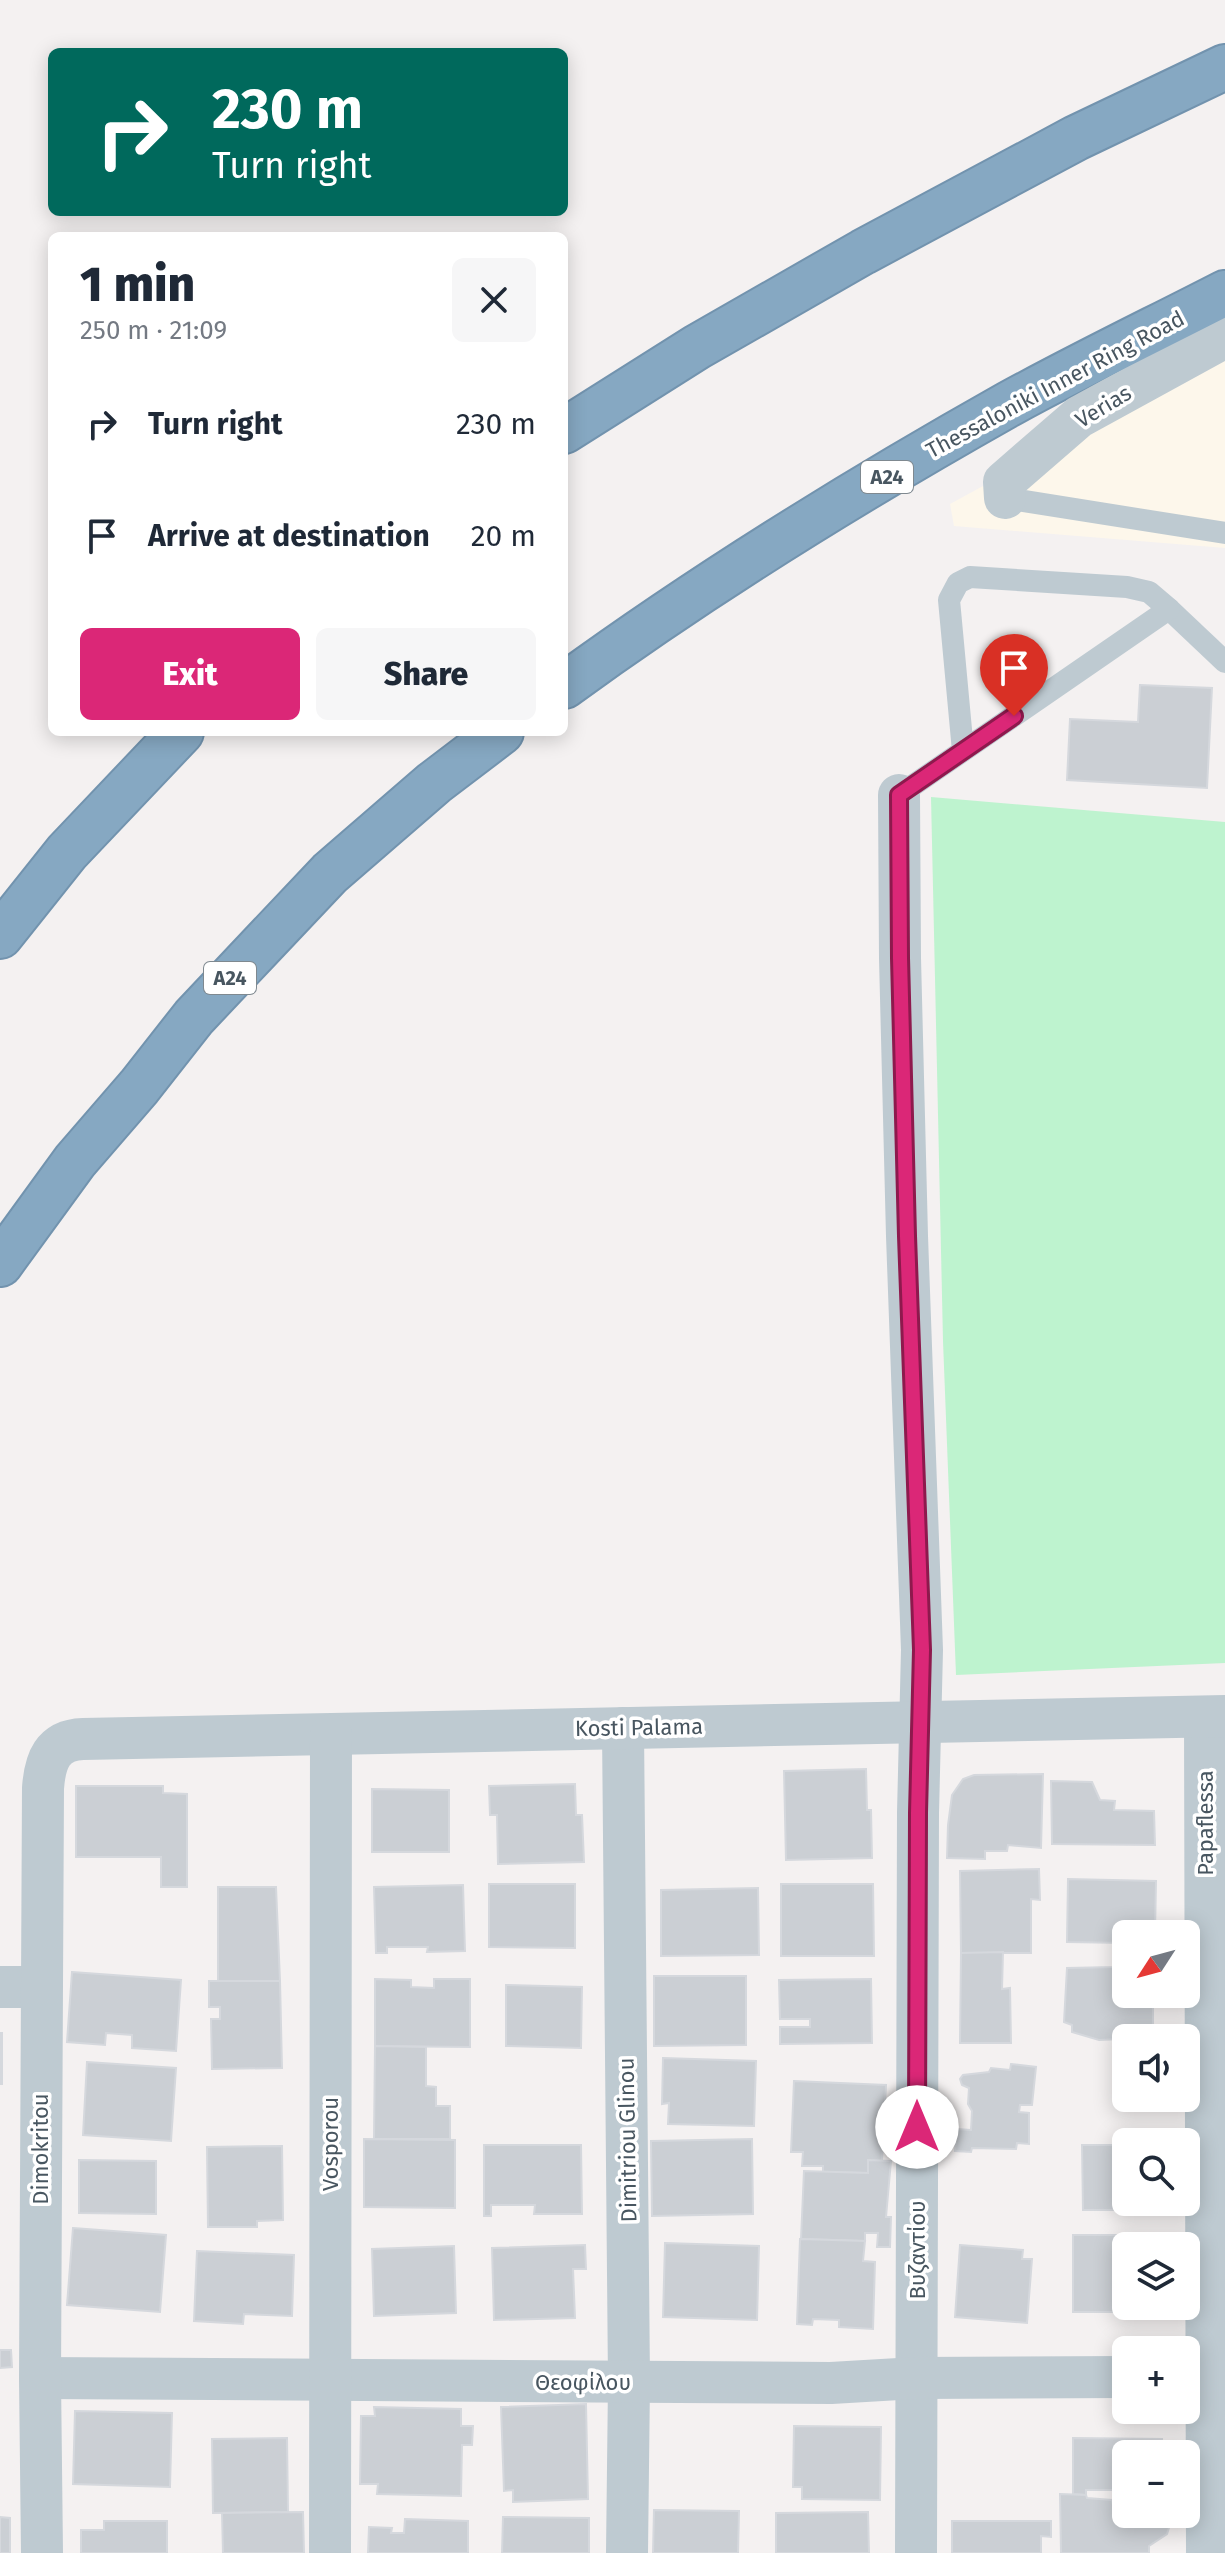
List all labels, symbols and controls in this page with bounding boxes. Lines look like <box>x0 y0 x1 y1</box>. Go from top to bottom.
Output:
text: 230 m <box>212 76 363 143</box>
icon: right <box>80 80 184 184</box>
text: Turn right <box>212 144 372 188</box>
text: 1 min <box>80 256 195 314</box>
button: close <box>452 258 536 342</box>
street label: Thessaloniki Inner Ring Road <box>921 305 1189 464</box>
text: 250 m · 21:09 <box>80 315 227 346</box>
street label: Verias <box>1070 379 1136 434</box>
icon: right <box>80 402 124 446</box>
text: Turn right <box>148 406 283 442</box>
text: 230 m <box>456 406 536 442</box>
road number: Α24 <box>861 461 913 493</box>
icon: arrive <box>80 514 124 558</box>
text: Arrive at destination <box>148 518 430 554</box>
text: 20 m <box>471 518 536 554</box>
button: Exit <box>80 628 300 720</box>
button: Share <box>316 628 536 720</box>
pin <box>980 634 1048 716</box>
icon: arrive <box>992 646 1036 690</box>
road number: Α24 <box>204 962 256 994</box>
street label: Kosti Palama <box>575 1713 703 1742</box>
street label: Papaflessa <box>1192 1770 1219 1876</box>
north arrow <box>1112 1920 1200 2008</box>
map controls <box>1112 1920 1200 2528</box>
button: sound <box>1112 2024 1200 2112</box>
street label: Dimitriou Glinou <box>613 2057 642 2223</box>
position arrow <box>875 2085 959 2169</box>
street label: Dimokritou <box>27 2093 54 2205</box>
street label: Vosporou <box>317 2097 344 2191</box>
button: search <box>1112 2128 1200 2216</box>
street label: Βυζαντίου <box>904 2200 931 2300</box>
button: layers <box>1112 2232 1200 2320</box>
button: + <box>1112 2336 1200 2424</box>
street label: Θεοφίλου <box>535 2369 631 2396</box>
button: − <box>1112 2440 1200 2528</box>

